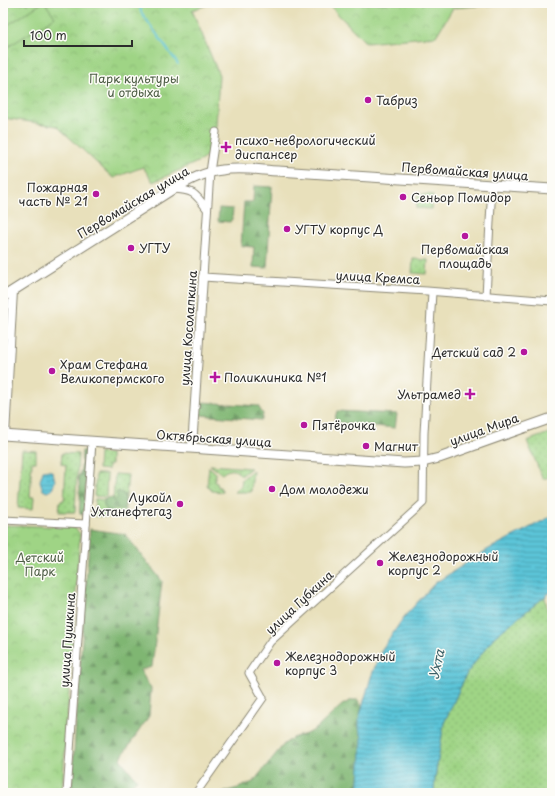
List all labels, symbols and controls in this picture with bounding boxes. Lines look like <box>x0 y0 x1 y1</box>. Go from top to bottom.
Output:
scale bar <box>24 22 132 48</box>
text: 100 m <box>30 26 67 44</box>
park label: Парк культуры и отдыха <box>89 69 179 101</box>
place label: Табриз <box>376 91 418 109</box>
marker: Табриз <box>363 95 373 105</box>
place label: психо-неврологический диспансер <box>235 131 376 163</box>
marker: психо-неврологический диспансер <box>220 141 232 153</box>
street label: Первомайская улица <box>401 158 530 184</box>
street label: Первомайская улица <box>74 161 193 242</box>
place label: Пожарная часть № 21 <box>19 178 88 210</box>
place label: Сеньор Помидор <box>411 188 511 206</box>
marker: Пожарная часть № 21 <box>91 189 101 199</box>
marker: Сеньор Помидор <box>398 192 408 202</box>
place label: УГТУ корпус Д <box>295 220 383 238</box>
marker: УГТУ корпус Д <box>282 224 292 234</box>
marker: Первомайская площадь <box>460 231 470 241</box>
place label: УГТУ <box>139 239 171 257</box>
place label: Первомайская площадь <box>421 240 509 272</box>
marker: УГТУ <box>126 243 136 253</box>
street label: улица Кремса <box>335 266 421 288</box>
street label: улица Косолапкина <box>175 269 201 386</box>
place label: Детский сад 2 <box>431 343 516 361</box>
marker: Детский сад 2 <box>519 347 529 357</box>
place label: Храм Стефана Великопермского <box>60 355 165 387</box>
marker: Храм Стефана Великопермского <box>47 366 57 376</box>
place label: Поликлиника №1 <box>224 368 327 386</box>
marker: Поликлиника №1 <box>209 371 221 383</box>
place label: Ультрамед <box>397 385 461 403</box>
marker: Ультрамед <box>464 388 476 400</box>
street label: улица Мира <box>447 408 521 450</box>
place label: Пятёрочка <box>312 416 376 434</box>
marker: Пятёрочка <box>299 420 309 430</box>
street label: Октябрьская улица <box>156 425 273 451</box>
place label: Магнит <box>374 437 419 455</box>
marker: Магнит <box>361 441 371 451</box>
place label: Дом молодежи <box>279 480 369 498</box>
marker: Дом молодежи <box>267 484 277 494</box>
place label: Лукойл Ухтанефтегаз <box>91 488 172 520</box>
marker: Лукойл Ухтанефтегаз <box>175 499 185 509</box>
place label: Железнодорожный корпус 2 <box>388 547 498 579</box>
park label: Детский Парк <box>15 548 64 580</box>
marker: Железнодорожный корпус 2 <box>375 558 385 568</box>
street label: улица Губкина <box>261 565 337 638</box>
street label: улица Пушкина <box>55 591 79 688</box>
place label: Железнодорожный корпус 3 <box>285 647 395 679</box>
water label: Ухта <box>423 647 449 681</box>
marker: Железнодорожный корпус 3 <box>272 658 282 668</box>

